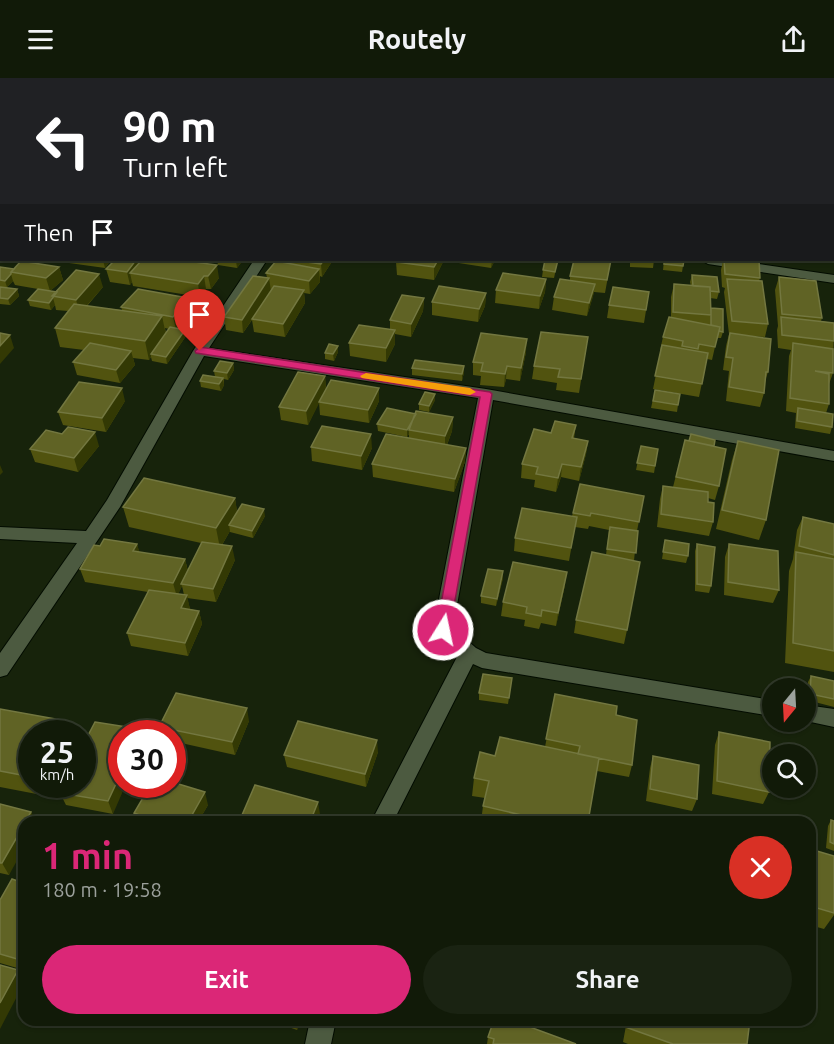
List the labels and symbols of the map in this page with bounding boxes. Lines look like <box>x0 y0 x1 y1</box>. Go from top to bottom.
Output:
pin <box>174 289 225 351</box>
position arrow <box>411 598 475 662</box>
north arrow <box>762 678 816 732</box>
speed limit sign: 30 <box>108 720 186 798</box>

